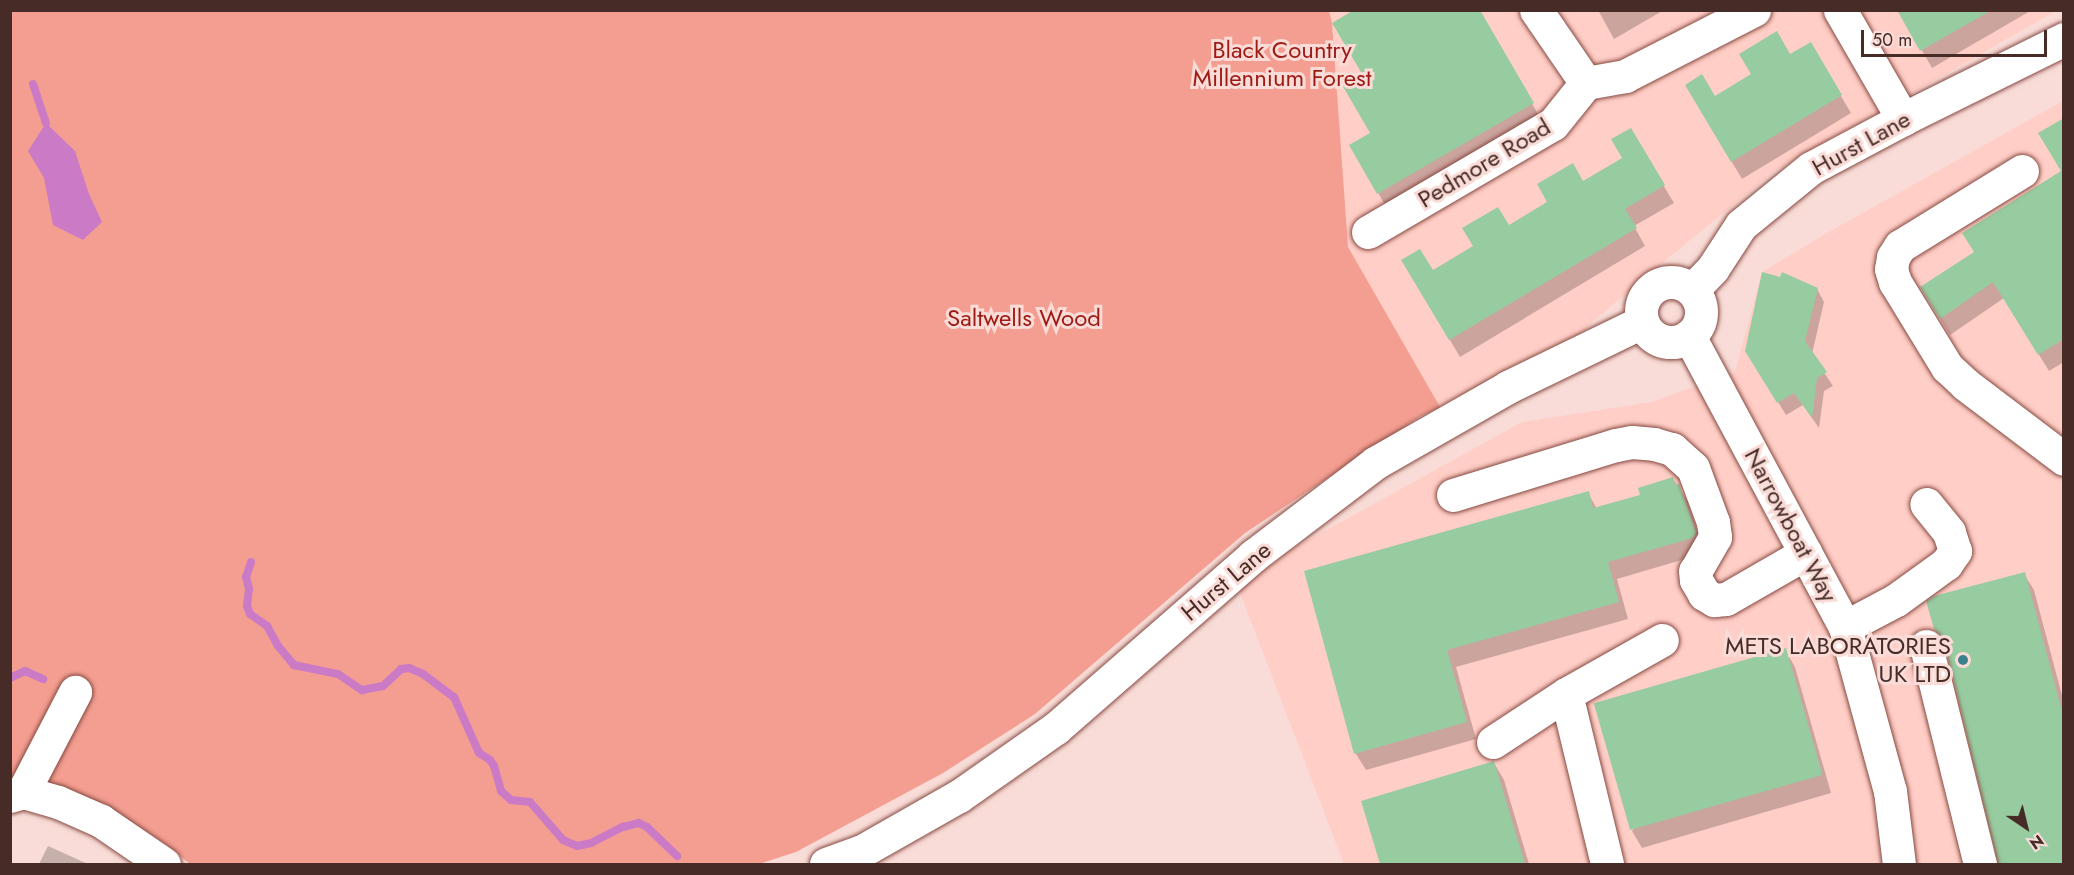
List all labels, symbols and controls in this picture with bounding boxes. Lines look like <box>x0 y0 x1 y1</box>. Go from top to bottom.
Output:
scale bar <box>1864 18 2050 56</box>
text: 50 m <box>1872 27 1912 53</box>
park label: Black Country Millennium Forest <box>1192 36 1372 92</box>
street label: Hurst Lane <box>1807 104 1915 182</box>
street label: Pedmore Road <box>1413 112 1555 214</box>
park label: Saltwells Wood <box>947 304 1101 332</box>
street label: Narrowboat Way <box>1738 443 1844 607</box>
street label: Hurst Lane <box>1175 535 1277 627</box>
place label: METS LABORATORIES UK LTD <box>1725 632 1951 688</box>
marker: METS LABORATORIES UK LTD <box>1956 653 1970 667</box>
north arrow <box>1996 797 2056 857</box>
text: N <box>2025 829 2048 855</box>

